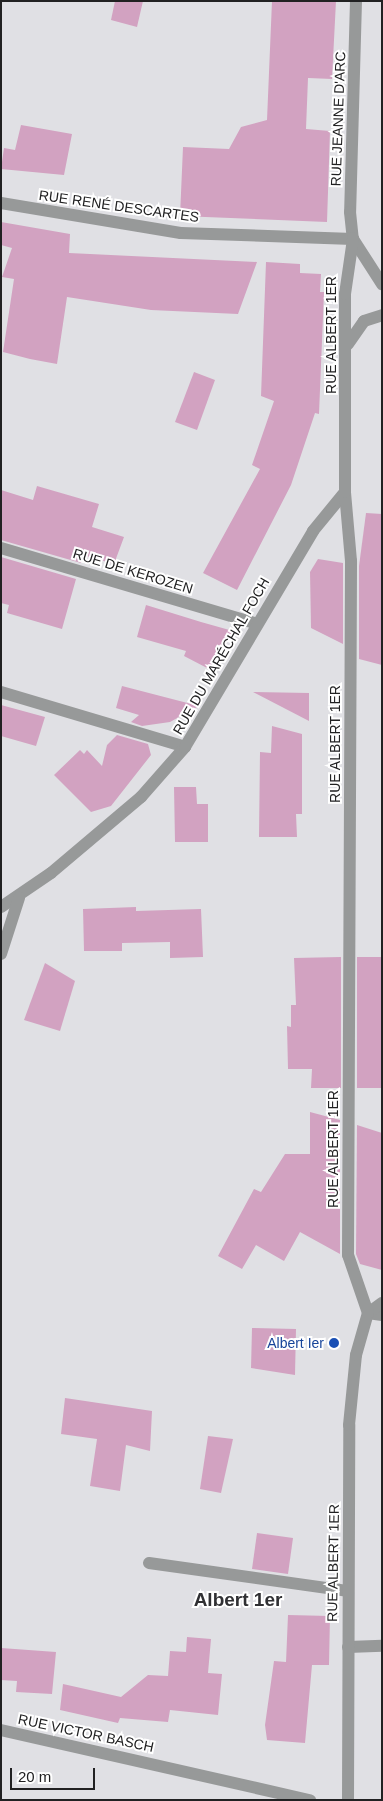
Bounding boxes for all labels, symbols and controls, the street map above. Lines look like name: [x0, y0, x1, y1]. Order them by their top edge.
street label: RUE JEANNE D'ARC: [327, 51, 349, 187]
street label: RUE RENÉ DESCARTES: [38, 186, 200, 226]
street label: RUE ALBERT 1ER: [323, 276, 339, 394]
street label: RUE DE KEROZEN: [71, 545, 195, 597]
street label: RUE DU MARÉCHAL FOCH: [169, 574, 273, 738]
street label: RUE ALBERT 1ER: [327, 685, 343, 803]
street label: RUE ALBERT 1ER: [325, 1090, 341, 1208]
place label: Albert Ier: [267, 1335, 324, 1351]
marker: Albert Ier: [328, 1337, 340, 1349]
street label: RUE ALBERT 1ER: [324, 1503, 342, 1623]
district label: Albert 1er: [194, 1589, 282, 1611]
street label: RUE VICTOR BASCH: [17, 1710, 155, 1756]
scale bar: [12, 1758, 98, 1790]
text: 20 m: [18, 1768, 51, 1785]

